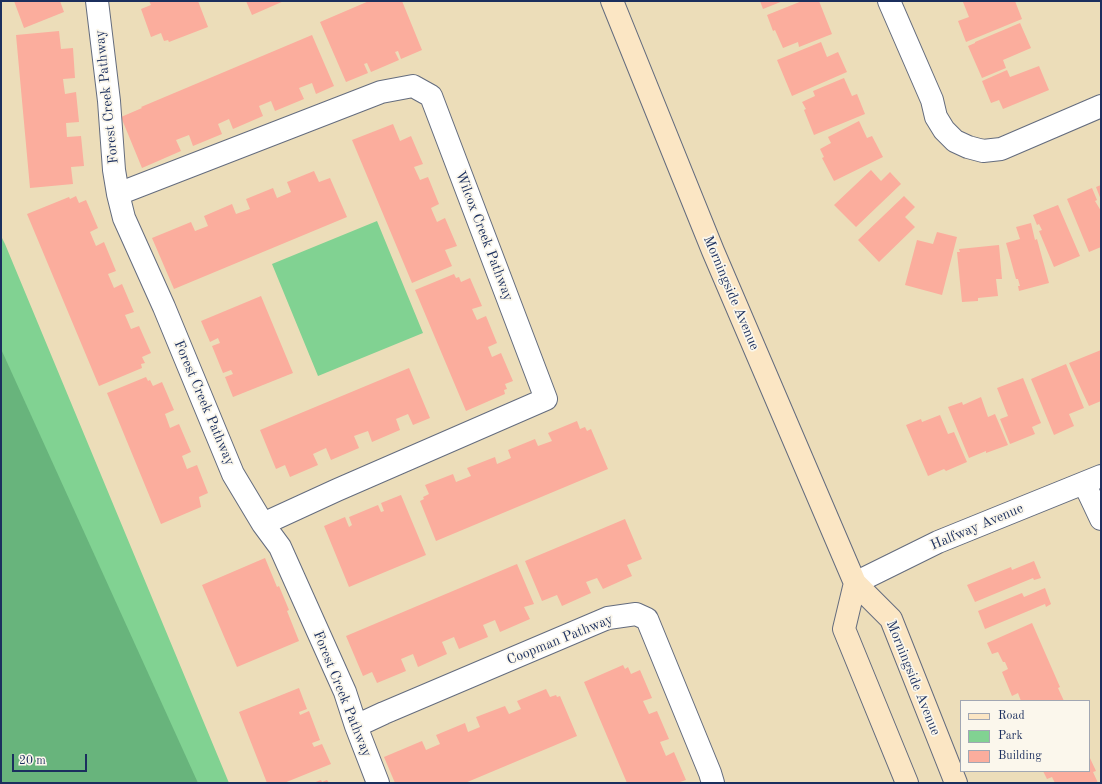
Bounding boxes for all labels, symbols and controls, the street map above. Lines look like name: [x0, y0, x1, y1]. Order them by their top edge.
street label: Forest Creek Pathway: [92, 29, 122, 165]
street label: Wilcox Creek Pathway: [451, 169, 517, 303]
street label: Morningside Avenue: [699, 233, 763, 353]
street label: Forest Creek Pathway: [170, 338, 238, 468]
street label: Halfway Avenue: [928, 500, 1026, 554]
street label: Coopman Pathway: [505, 611, 615, 669]
street label: Morningside Avenue: [882, 618, 944, 738]
street label: Forest Creek Pathway: [309, 628, 375, 760]
legend: [960, 700, 1090, 772]
text: Road: [998, 710, 1025, 722]
text: Park: [998, 730, 1023, 742]
scale bar: [14, 746, 89, 772]
text: Building: [998, 750, 1042, 762]
text: 20 m: [19, 755, 46, 767]

